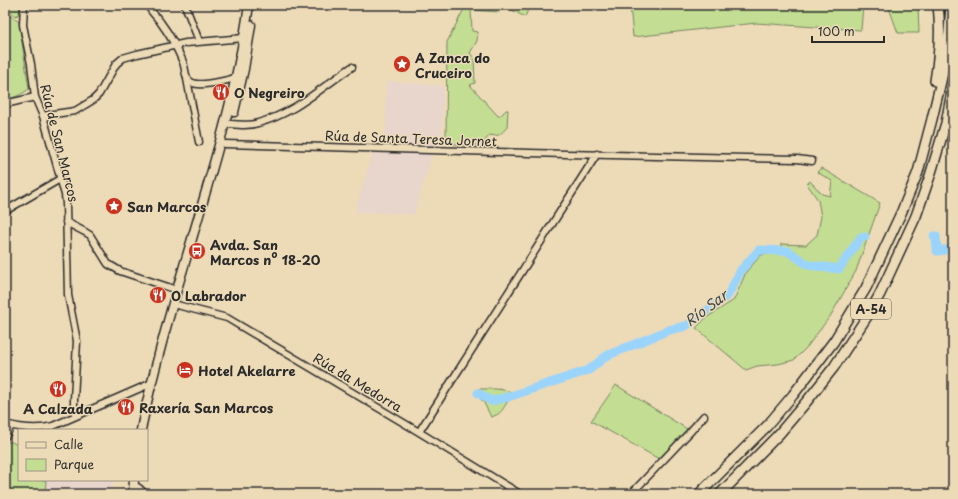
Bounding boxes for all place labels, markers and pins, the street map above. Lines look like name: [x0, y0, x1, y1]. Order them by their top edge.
place label: A Zanca do Cruceiro: [414, 48, 490, 82]
place icon: A Zanca do Cruceiro: [392, 54, 412, 74]
restaurant icon: O Negreiro: [211, 82, 231, 102]
place label: O Negreiro: [234, 83, 305, 102]
place icon: San Marcos: [104, 196, 124, 216]
place label: San Marcos: [127, 197, 206, 216]
place label: Avda. San Marcos nº 18-20: [210, 235, 321, 269]
bus stop icon: Avda. San Marcos nº 18-20: [187, 241, 207, 261]
restaurant icon: O Labrador: [148, 285, 168, 305]
place label: O Labrador: [171, 286, 247, 305]
hotel icon: Hotel Akelarre: [175, 360, 195, 380]
place label: Hotel Akelarre: [198, 361, 296, 380]
restaurant icon: A Calzada: [48, 379, 68, 399]
restaurant icon: Raxería San Marcos: [116, 397, 136, 417]
place label: Raxería San Marcos: [139, 398, 273, 417]
place label: A Calzada: [23, 399, 93, 418]

